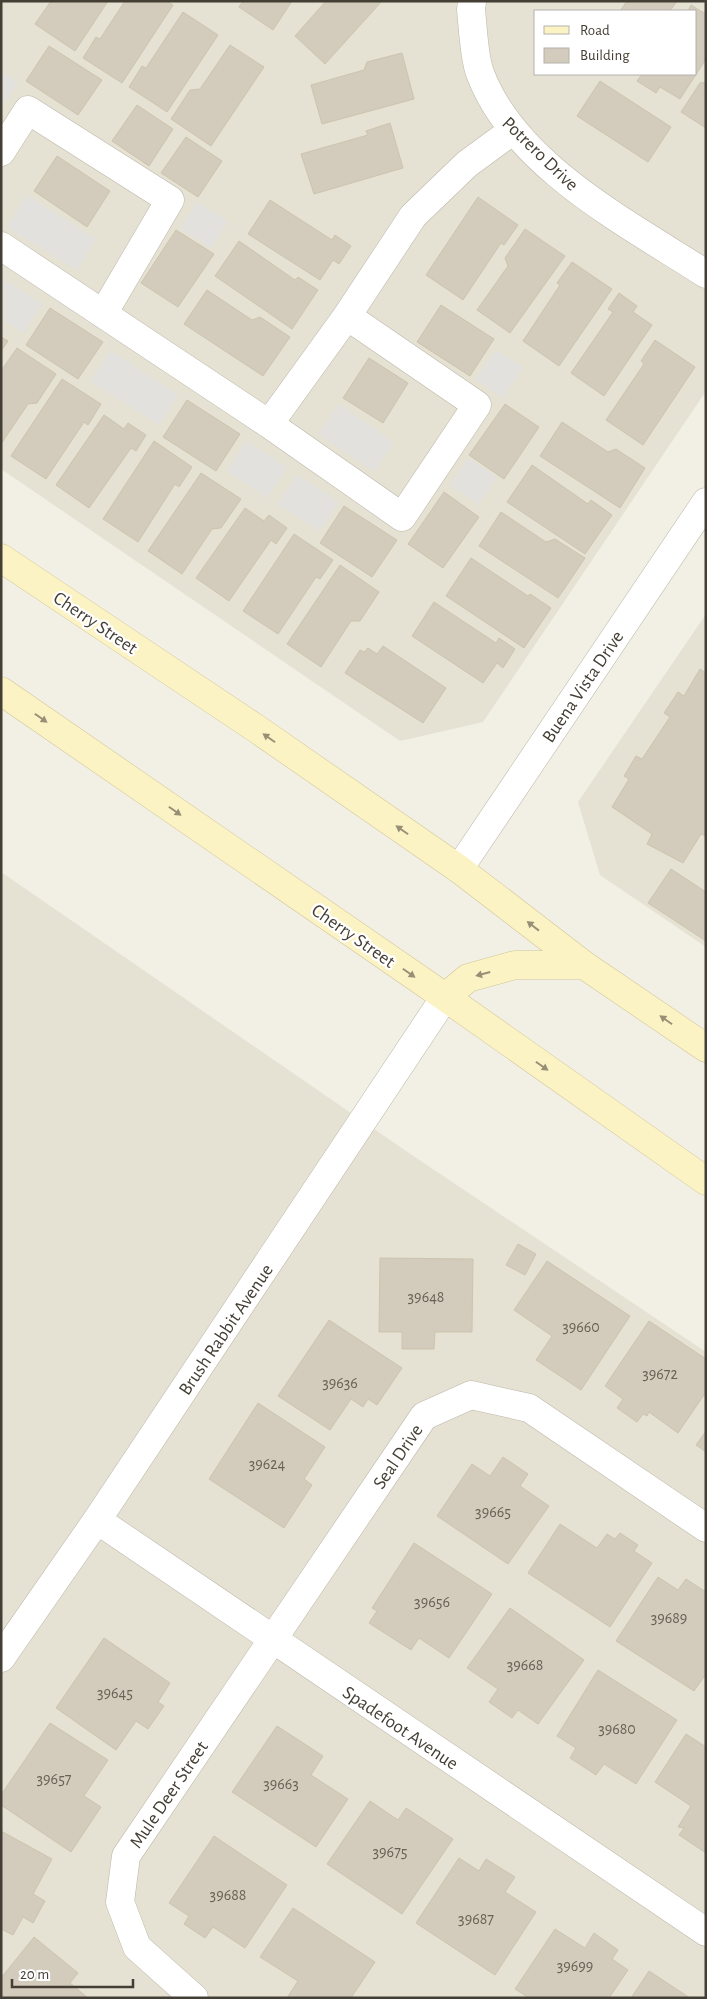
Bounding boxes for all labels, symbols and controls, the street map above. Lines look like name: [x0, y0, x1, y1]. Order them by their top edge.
legend: [534, 10, 697, 75]
text: Road: [580, 23, 610, 38]
text: Building: [580, 48, 630, 63]
street label: Potrero Drive: [498, 113, 582, 195]
street label: Cherry Street: [50, 588, 141, 658]
street label: Buena Vista Drive: [539, 628, 628, 746]
one-way arrow: [35, 713, 48, 723]
one-way arrow: [262, 733, 275, 742]
one-way arrow: [168, 806, 182, 816]
one-way arrow: [395, 825, 409, 835]
street label: Cherry Street: [308, 901, 398, 972]
one-way arrow: [527, 921, 540, 932]
one-way arrow: [403, 968, 416, 978]
one-way arrow: [476, 970, 491, 978]
one-way arrow: [659, 1015, 673, 1025]
one-way arrow: [536, 1061, 549, 1071]
street label: Brush Rabbit Avenue: [175, 1261, 277, 1399]
house number: 39648: [408, 1289, 444, 1305]
house number: 39660: [562, 1319, 600, 1335]
house number: 39672: [642, 1366, 678, 1382]
house number: 39636: [322, 1375, 358, 1391]
street label: Seal Drive: [370, 1421, 427, 1493]
house number: 39624: [249, 1456, 286, 1472]
house number: 39665: [475, 1504, 511, 1520]
house number: 39656: [414, 1594, 450, 1610]
house number: 39689: [651, 1610, 687, 1626]
house number: 39668: [507, 1657, 543, 1673]
street label: Spadefoot Avenue: [339, 1683, 461, 1774]
house number: 39645: [97, 1685, 133, 1701]
house number: 39680: [598, 1721, 636, 1737]
street label: Mule Deer Street: [127, 1738, 212, 1852]
house number: 39657: [37, 1771, 72, 1787]
house number: 39663: [263, 1776, 299, 1792]
house number: 39675: [373, 1844, 408, 1860]
house number: 39688: [210, 1887, 246, 1903]
house number: 39687: [458, 1911, 494, 1927]
scale bar: [12, 1956, 134, 1988]
house number: 39699: [557, 1958, 593, 1974]
text: 20 m: [20, 1967, 49, 1982]

